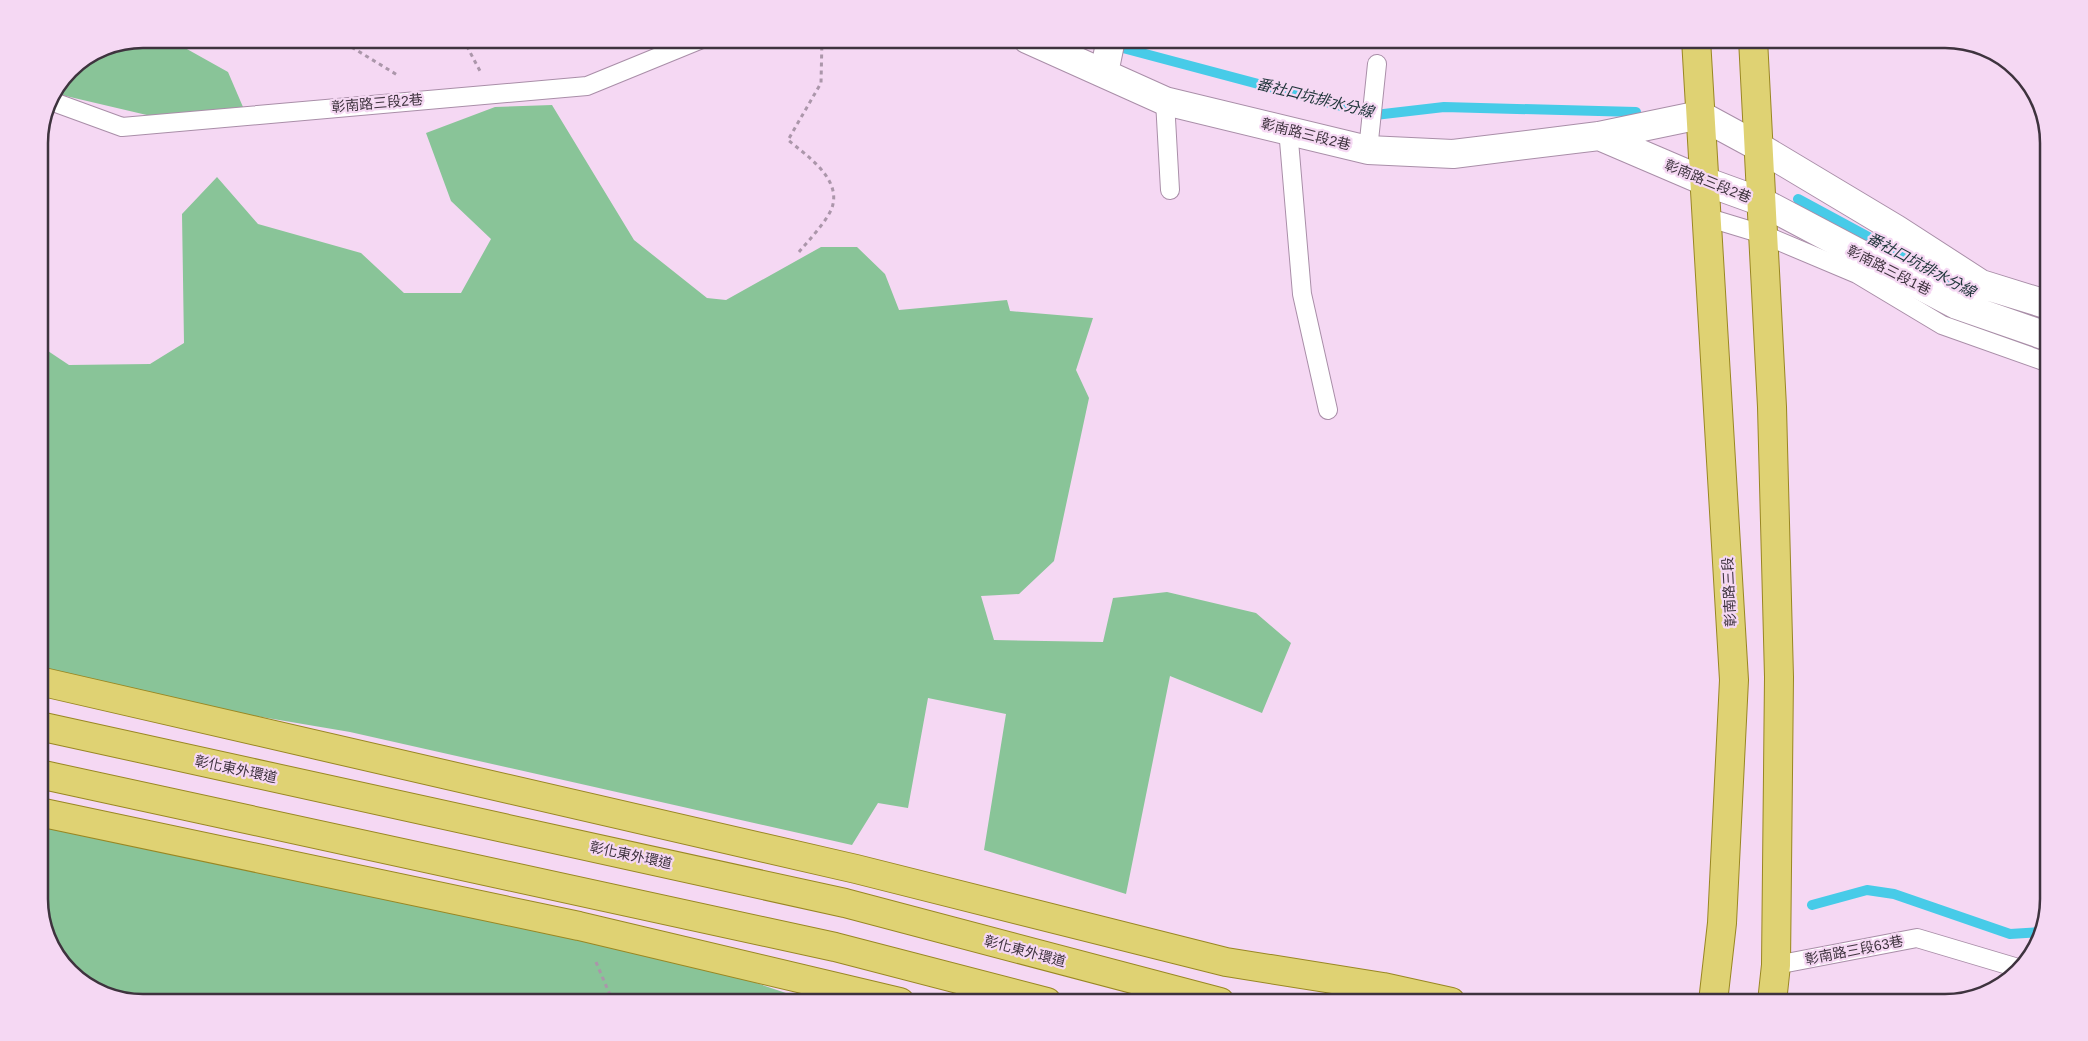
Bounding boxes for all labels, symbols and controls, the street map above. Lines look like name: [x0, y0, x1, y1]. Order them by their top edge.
water label: 番社口坑排水分線: [1255, 75, 1377, 121]
street label: 彰南路三段2巷: [331, 91, 423, 115]
street label: 彰南路三段2巷: [1260, 115, 1352, 153]
street label: 彰南路三段2巷: [1662, 156, 1754, 206]
water label: 番社口坑排水分線: [1864, 229, 1980, 301]
street label: 彰南路三段1巷: [1844, 242, 1934, 298]
street label: 彰南路三段: [1719, 557, 1739, 627]
street label: 彰化東外環道: [193, 752, 279, 786]
street label: 彰化東外環道: [588, 838, 674, 872]
street label: 彰化東外環道: [982, 932, 1068, 970]
street label: 彰南路三段63巷: [1804, 933, 1904, 967]

